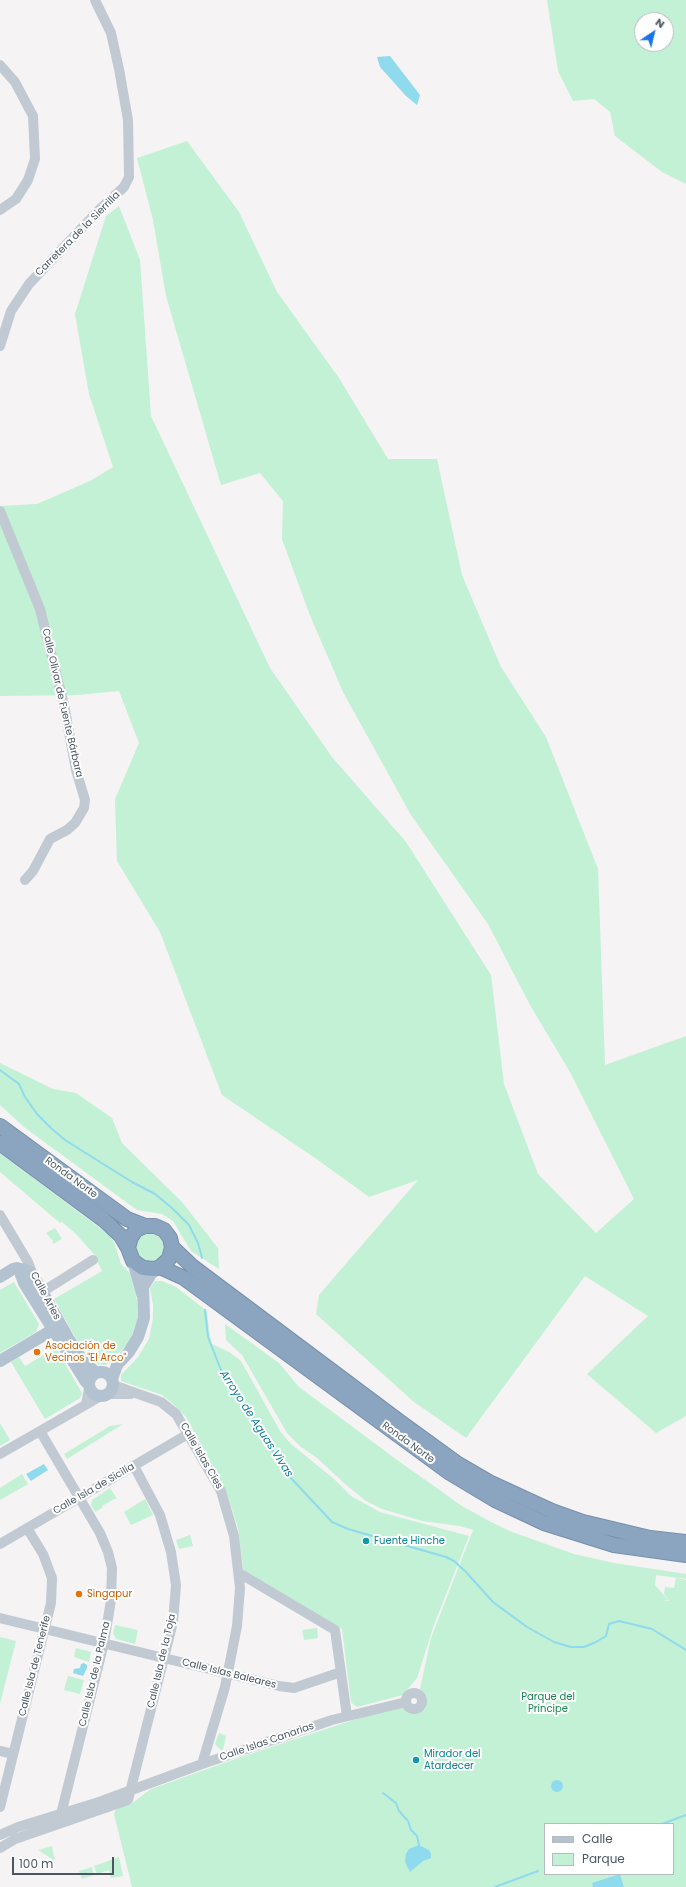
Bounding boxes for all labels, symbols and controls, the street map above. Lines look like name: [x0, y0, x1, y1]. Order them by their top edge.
north arrow: [634, 12, 674, 52]
text: N: [652, 14, 668, 32]
street label: Carretera de la Sierrilla: [33, 189, 123, 279]
street label: Calle Olivar de Fuente Bárbara: [39, 627, 85, 779]
street label: Ronda Norte: [42, 1155, 100, 1201]
street label: Calle Aries: [27, 1270, 63, 1322]
place label: Asociación de Vecinos "El Arco": [45, 1340, 126, 1364]
marker: Asociación de Vecinos "El Arco": [32, 1347, 42, 1357]
water label: Arroyo de Aguas Vivas: [217, 1368, 295, 1480]
street label: Ronda Norte: [379, 1420, 437, 1466]
street label: Calle Islas Cíes: [177, 1421, 225, 1491]
street label: Calle Isla de Sicilia: [51, 1461, 137, 1517]
place label: Fuente Hinche: [374, 1535, 445, 1547]
marker: Fuente Hinche: [361, 1536, 371, 1546]
place label: Singapur: [87, 1588, 132, 1600]
marker: Singapur: [74, 1589, 84, 1599]
street label: Calle Isla de la Toja: [145, 1613, 179, 1709]
street label: Calle Isla de Tenerife: [17, 1614, 53, 1718]
street label: Calle Isla de la Palma: [77, 1620, 113, 1728]
street label: Calle Islas Baleares: [181, 1657, 277, 1691]
park label: Parque del Príncipe: [521, 1691, 575, 1714]
street label: Calle Islas Canarias: [218, 1720, 316, 1764]
place label: Mirador del Atardecer: [424, 1748, 481, 1772]
marker: Mirador del Atardecer: [411, 1755, 421, 1765]
legend: [544, 1823, 674, 1875]
text: Calle: [582, 1830, 613, 1847]
scale bar: [14, 1849, 116, 1875]
text: Parque: [582, 1850, 625, 1867]
text: 100 m: [19, 1855, 53, 1872]

